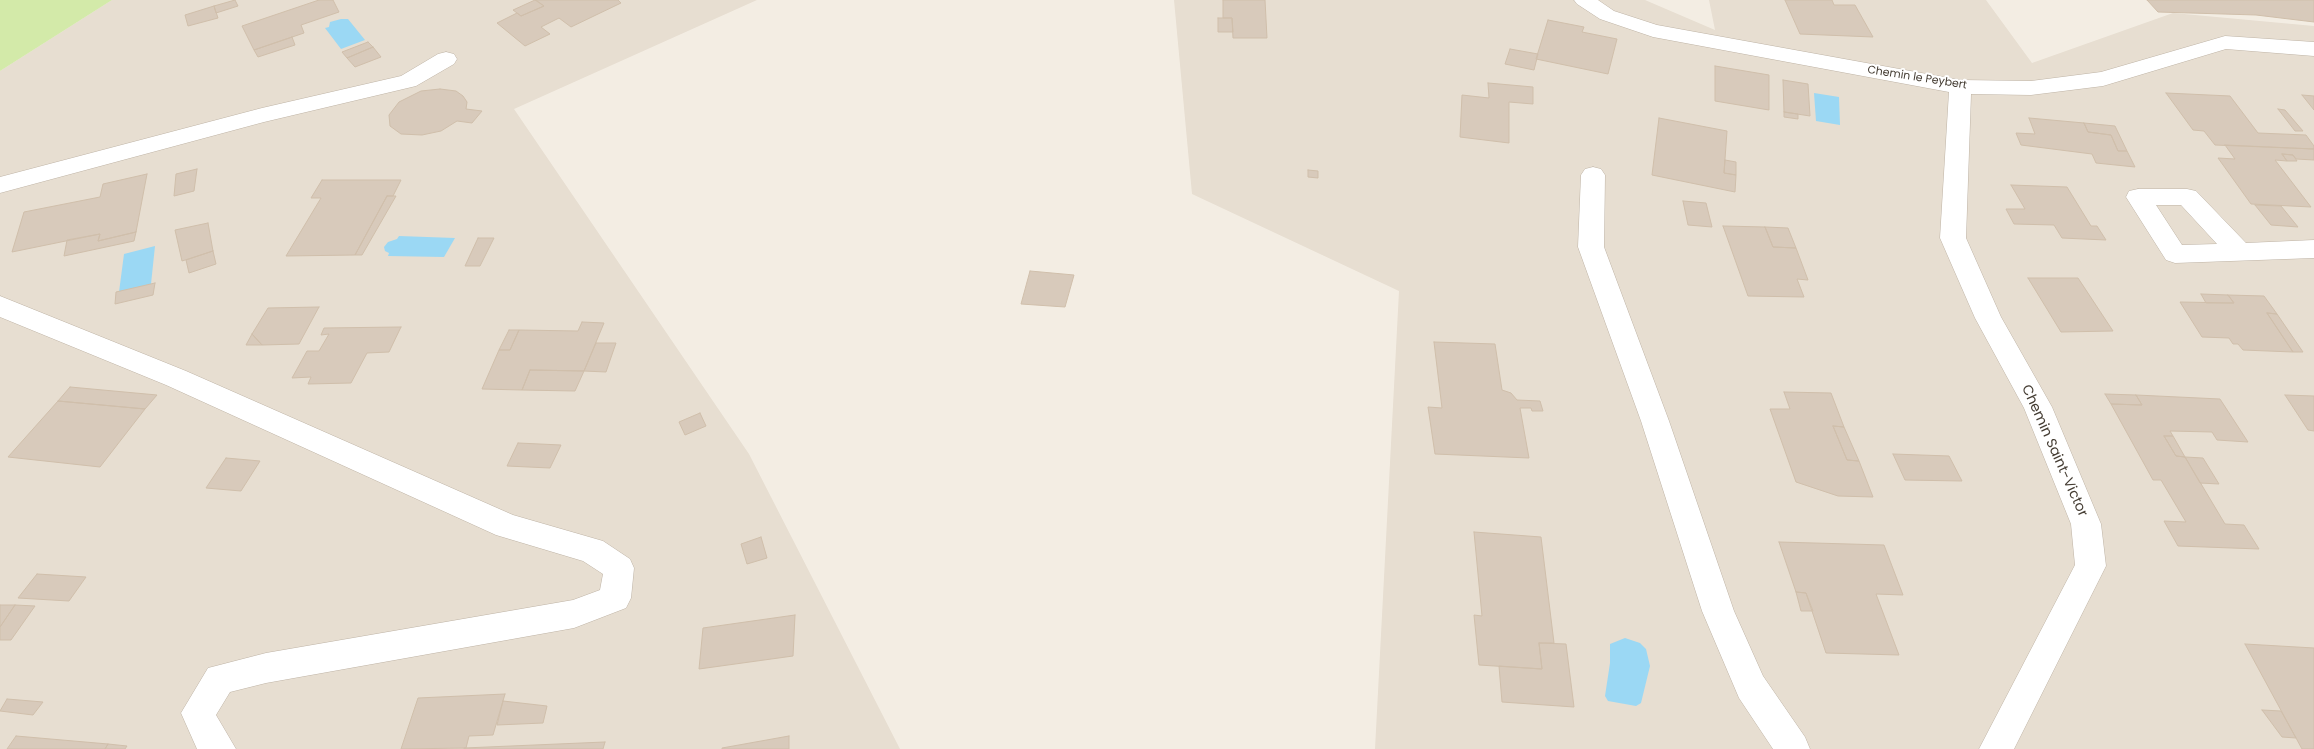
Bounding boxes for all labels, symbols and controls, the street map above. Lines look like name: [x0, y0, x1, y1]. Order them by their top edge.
street label: Chemin le Peybert: [1866, 64, 1968, 92]
street label: Chemin Saint-Victor: [2017, 382, 2091, 520]

